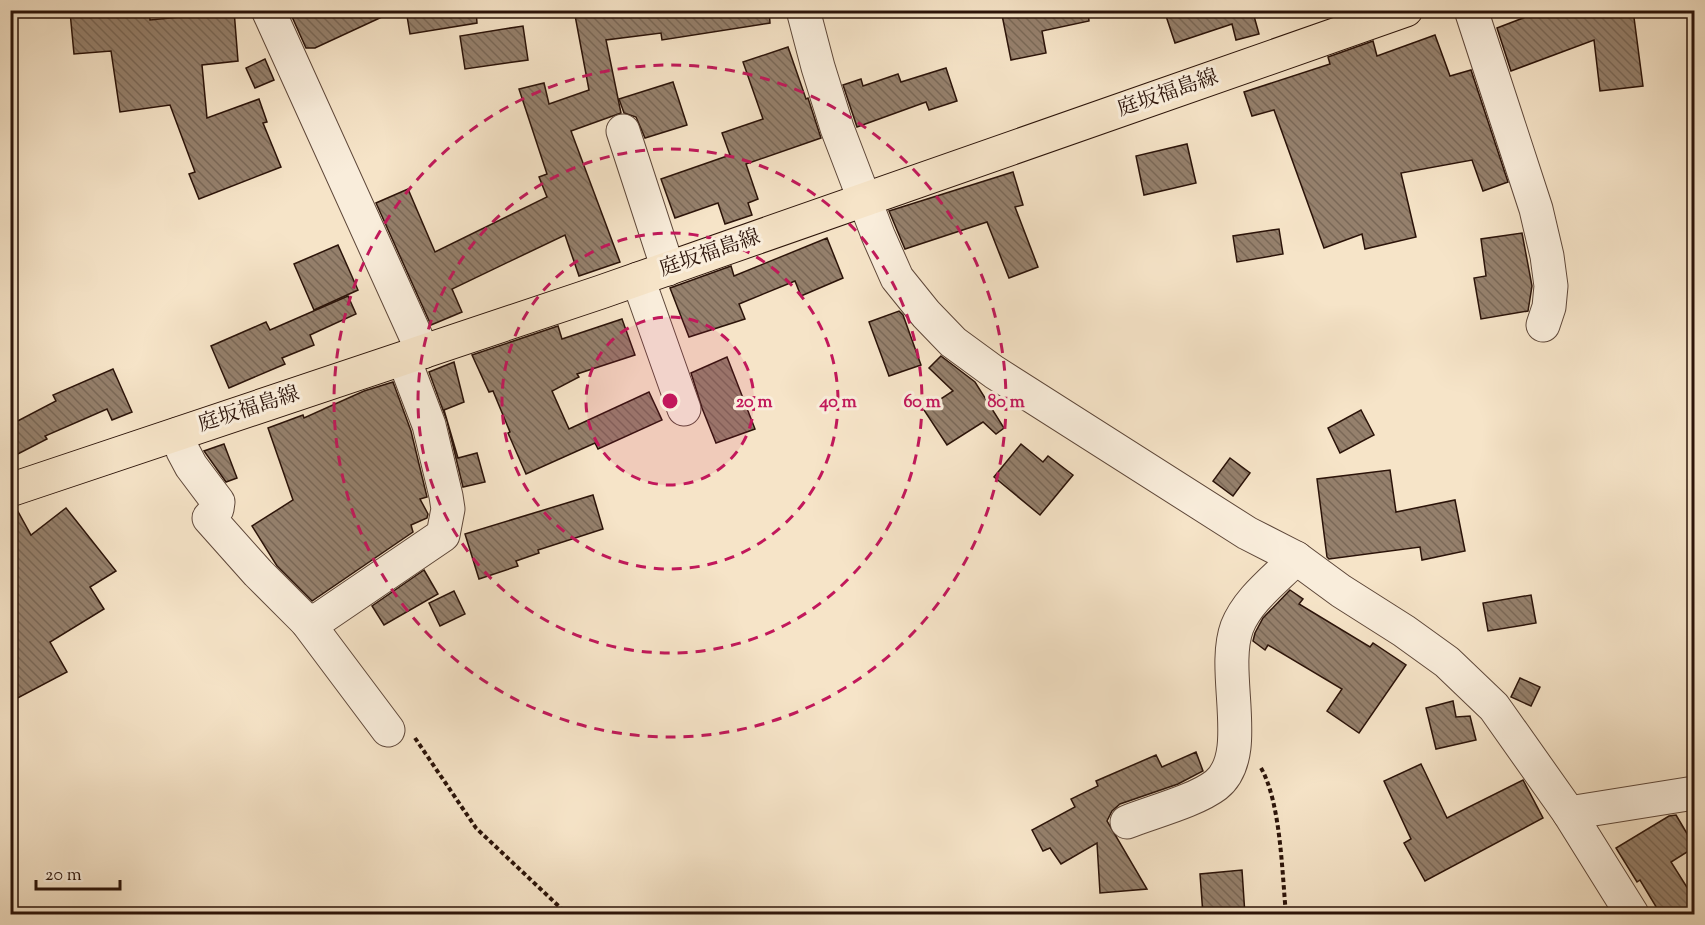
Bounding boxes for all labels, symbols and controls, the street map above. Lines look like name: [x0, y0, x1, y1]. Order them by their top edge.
street label: 庭坂福島線: [1113, 63, 1223, 125]
street label: 庭坂福島線: [655, 223, 765, 285]
street label: 庭坂福島線: [194, 380, 304, 440]
text: 20 m: [736, 390, 772, 416]
text: 40 m: [818, 390, 857, 416]
text: 60 m: [903, 390, 941, 416]
text: 80 m: [987, 390, 1025, 416]
centre of rings: [660, 391, 680, 411]
scale bar: [36, 853, 120, 891]
text: 20 m: [45, 863, 82, 889]

